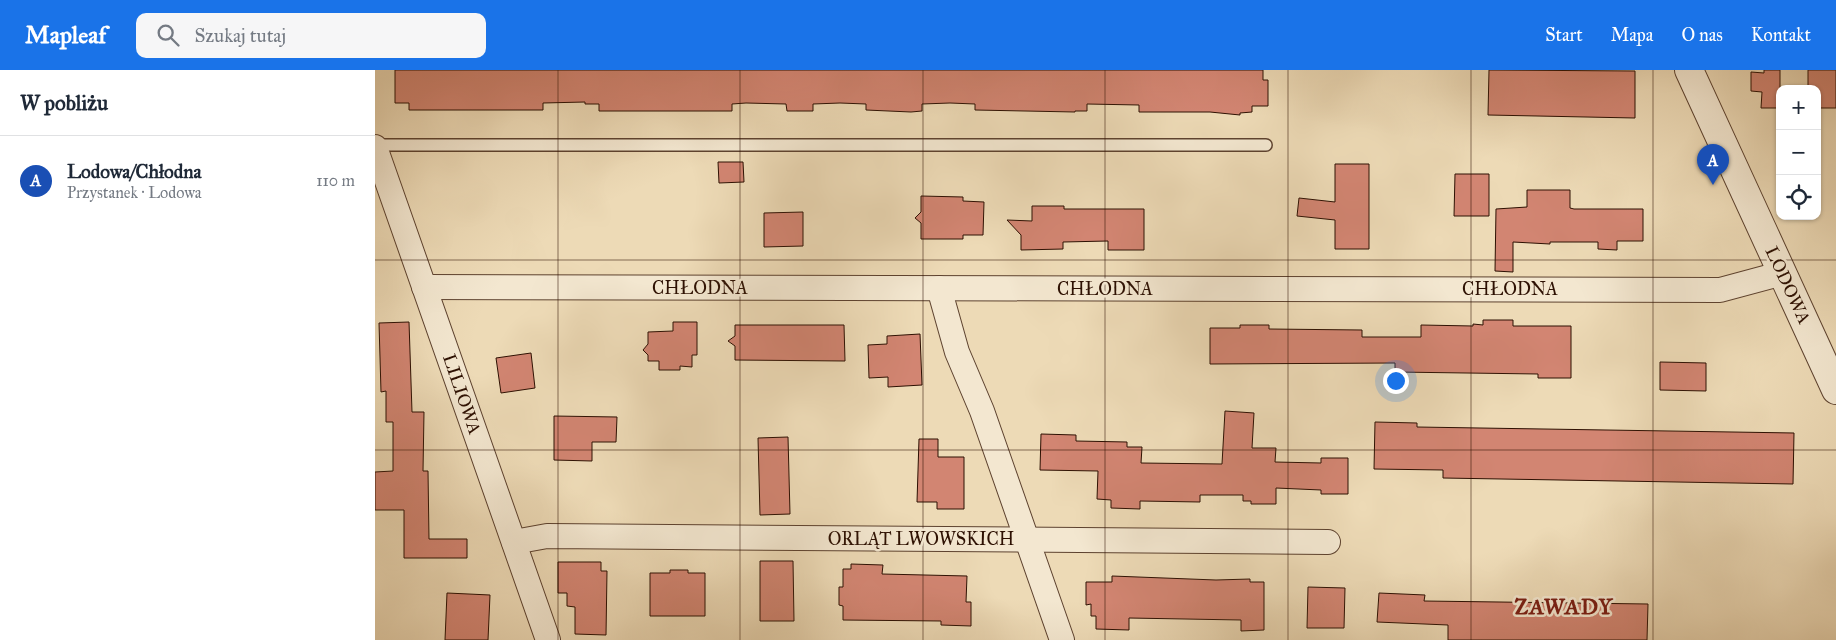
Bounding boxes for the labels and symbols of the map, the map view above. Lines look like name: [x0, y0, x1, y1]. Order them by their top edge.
pin: A: [1697, 144, 1729, 185]
street label: LODOWA: [1761, 243, 1815, 327]
street label: CHŁODNA: [652, 277, 748, 299]
street label: CHŁODNA: [1057, 278, 1153, 300]
street label: CHŁODNA: [1462, 278, 1558, 300]
street label: LILIOWA: [438, 351, 486, 437]
your location: [1383, 368, 1409, 394]
street label: ORLĄT LWOWSKICH: [828, 528, 1014, 550]
district label: ZAWADY: [1514, 593, 1614, 620]

